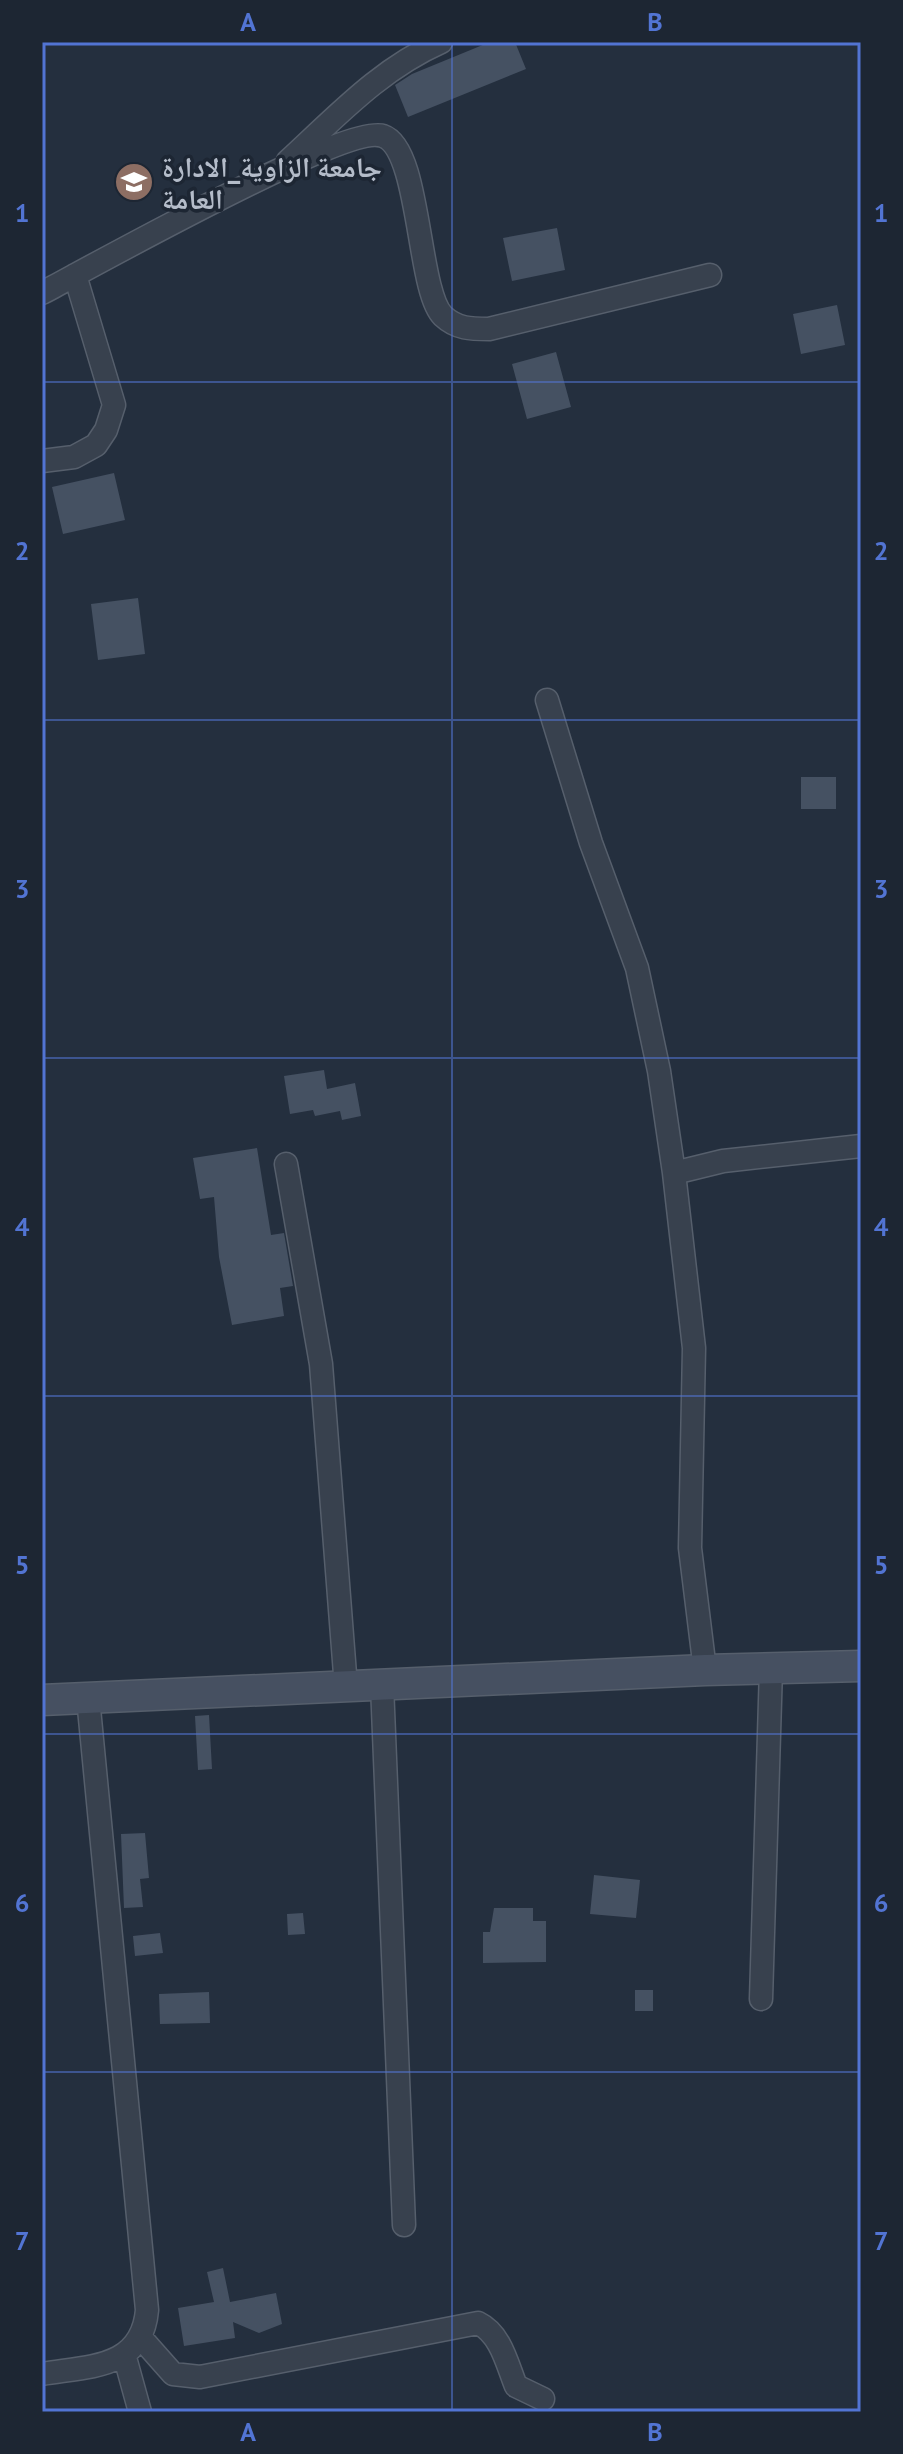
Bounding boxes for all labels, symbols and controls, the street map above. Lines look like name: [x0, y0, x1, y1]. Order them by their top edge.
text: A: [240, 5, 256, 38]
text: B: [647, 5, 663, 38]
place label: جامعة الزاوية_الادارة العامة: [162, 148, 382, 217]
school or university icon: جامعة الزاوية_الادارة العامة: [113, 161, 155, 203]
text: 1: [15, 196, 29, 229]
text: 1: [874, 196, 888, 229]
text: 2: [15, 534, 29, 567]
text: 2: [874, 534, 888, 567]
text: 3: [15, 872, 29, 905]
text: 3: [874, 872, 888, 905]
text: 4: [15, 1210, 30, 1243]
text: 4: [874, 1210, 889, 1243]
text: 5: [15, 1548, 29, 1581]
text: 5: [874, 1548, 888, 1581]
text: 6: [15, 1886, 29, 1919]
text: 6: [874, 1886, 888, 1919]
text: 7: [15, 2224, 29, 2257]
text: 7: [874, 2224, 888, 2257]
text: A: [240, 2415, 256, 2448]
text: B: [647, 2415, 663, 2448]

